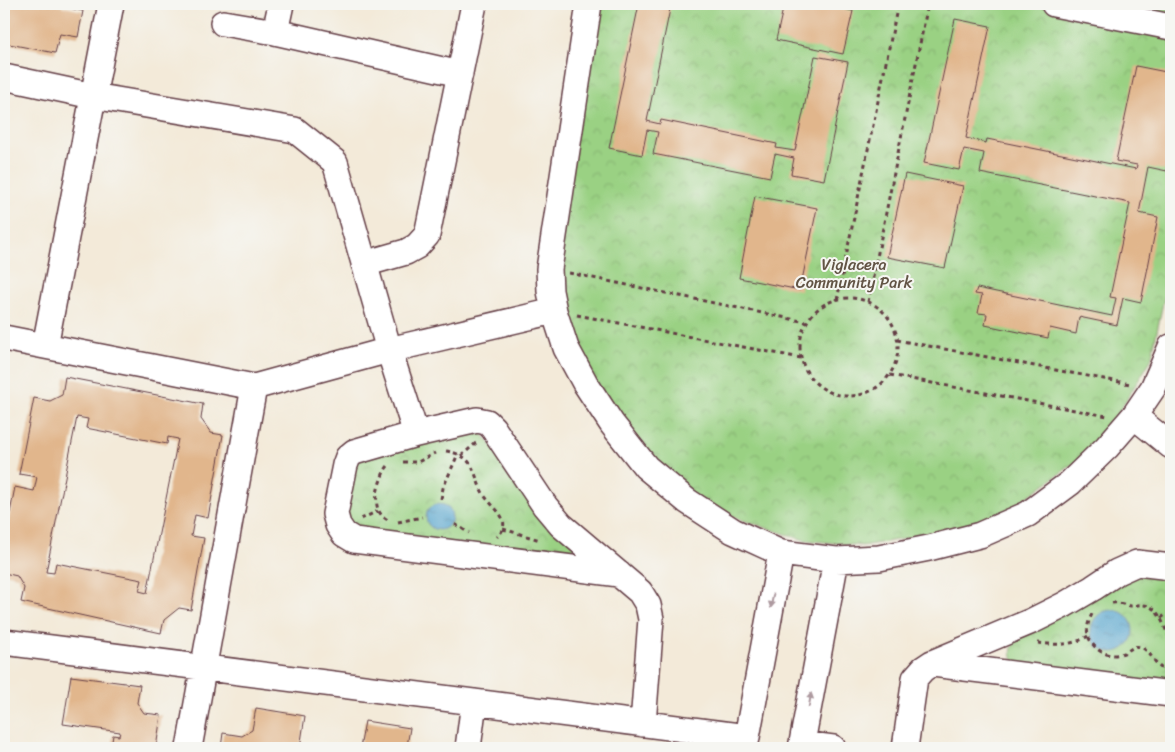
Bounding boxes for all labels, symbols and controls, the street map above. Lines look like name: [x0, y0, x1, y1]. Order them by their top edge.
park label: Viglacera Community Park: [796, 250, 913, 297]
one-way arrow: [768, 593, 776, 609]
one-way arrow: [806, 693, 814, 708]

